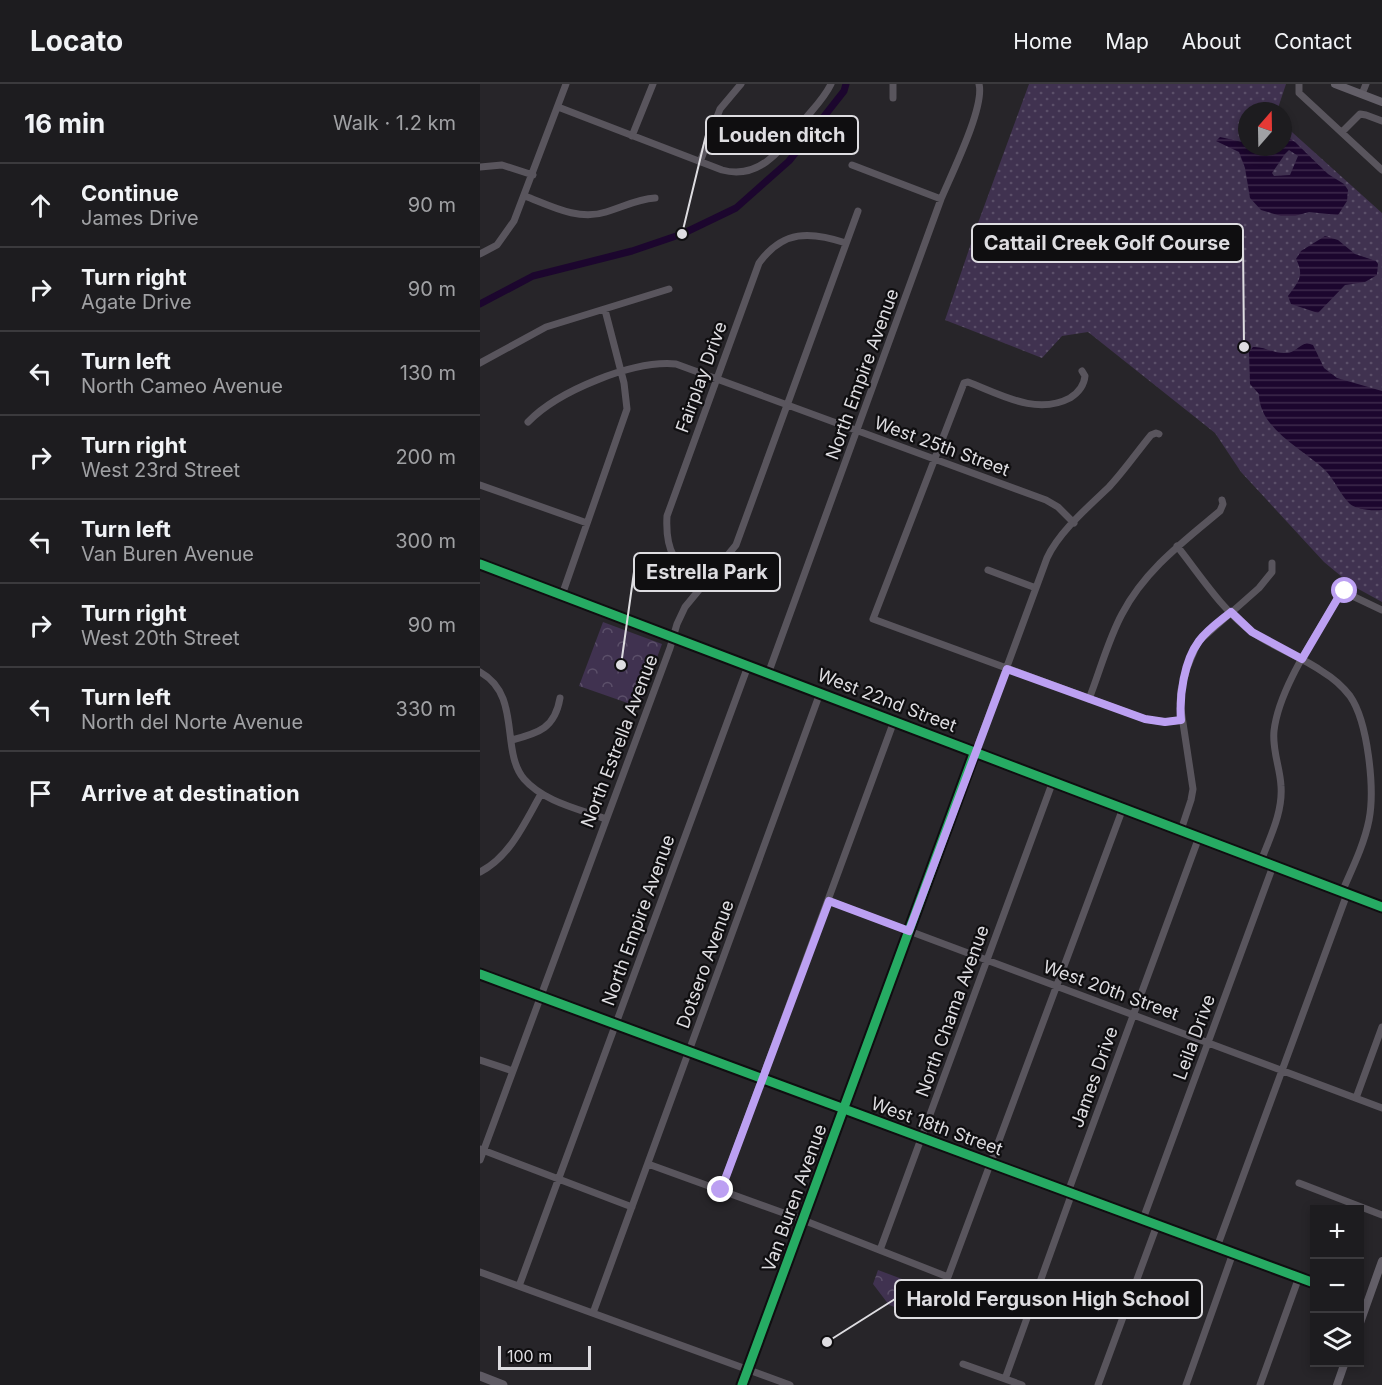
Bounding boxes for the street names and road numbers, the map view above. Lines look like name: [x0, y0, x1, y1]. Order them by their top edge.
street label: North Empire Avenue: [821, 286, 903, 462]
street label: Fairplay Drive: [671, 319, 731, 435]
street label: West 25th Street: [872, 412, 1012, 480]
street label: North Estrella Avenue: [576, 652, 662, 830]
street label: West 22nd Street: [815, 664, 960, 736]
street label: North Empire Avenue: [597, 832, 679, 1008]
street label: Dotsero Avenue: [672, 897, 738, 1031]
street label: North Chama Avenue: [911, 922, 993, 1100]
street label: West 20th Street: [1040, 956, 1182, 1024]
street label: Leila Drive: [1169, 991, 1219, 1083]
street label: James Drive: [1066, 1024, 1122, 1130]
street label: West 18th Street: [868, 1092, 1006, 1160]
street label: Van Buren Avenue: [758, 1121, 830, 1275]

